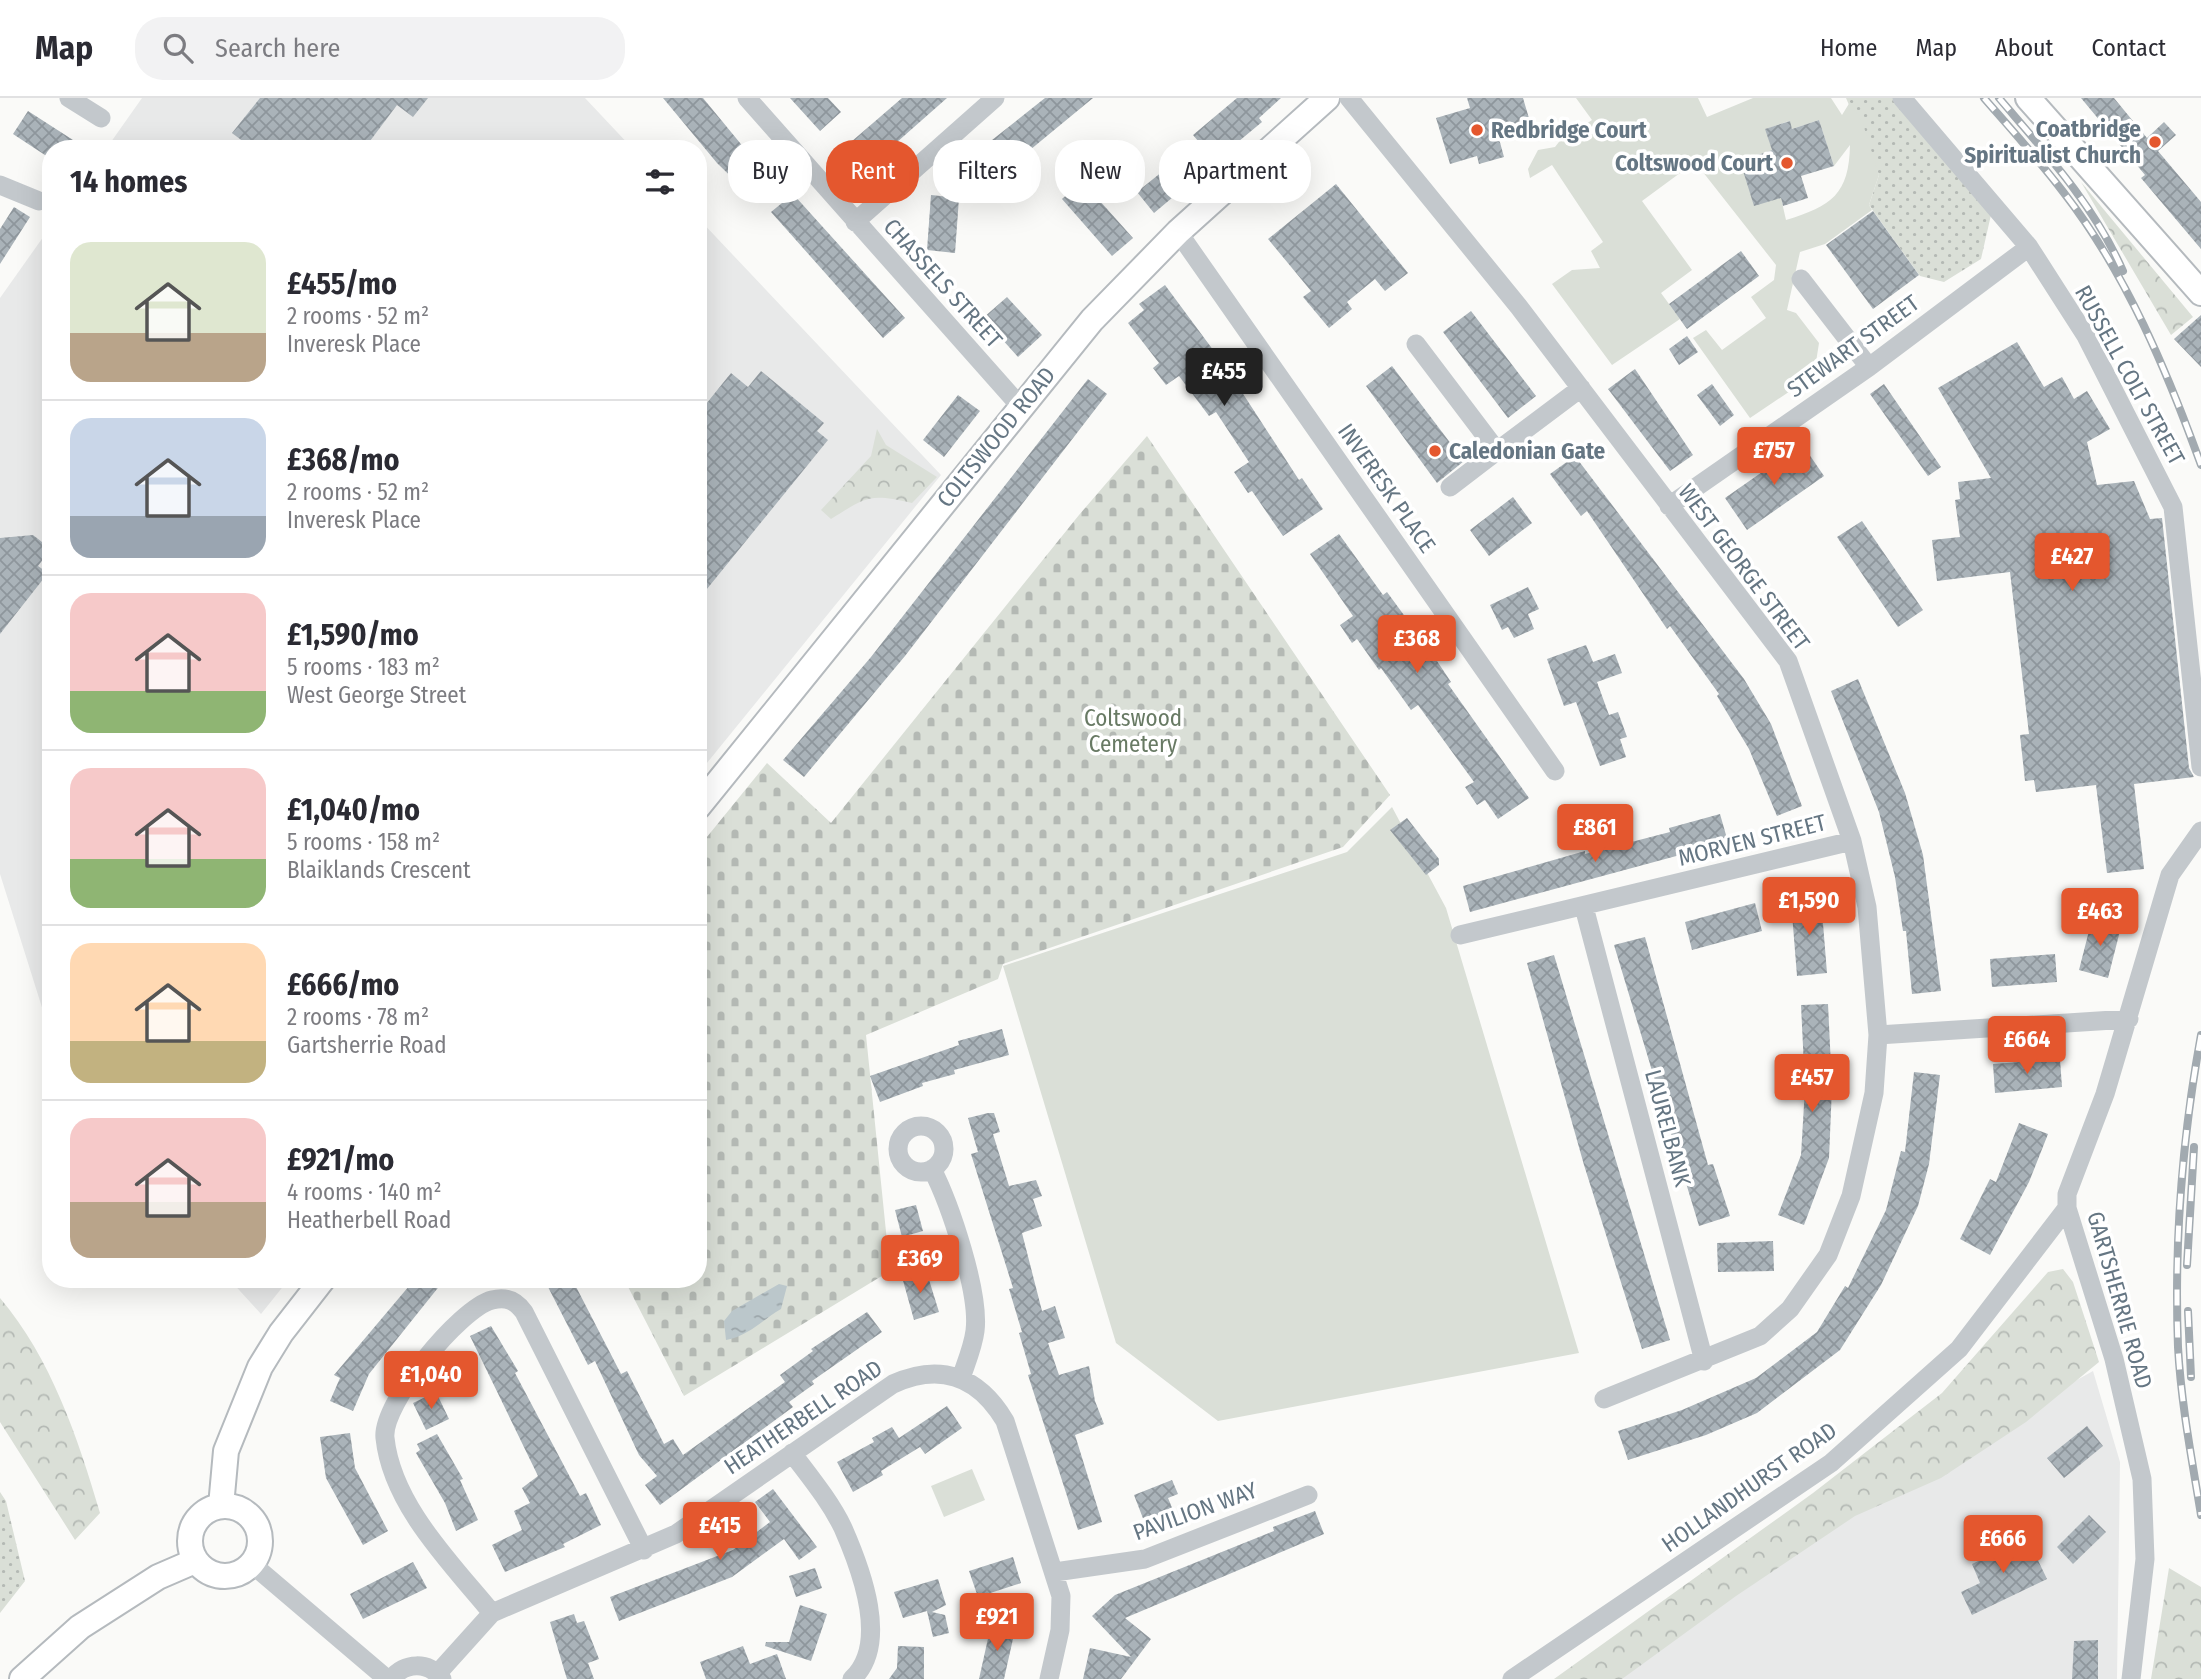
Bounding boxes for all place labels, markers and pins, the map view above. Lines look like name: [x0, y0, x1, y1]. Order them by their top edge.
place label: Coatbridge Spiritualist Church: [1964, 115, 2141, 169]
place label: Redbridge Court: [1491, 116, 1648, 144]
marker: Redbridge Court: [1469, 122, 1485, 138]
marker: Coatbridge Spiritualist Church: [2147, 134, 2163, 150]
place label: Coltswood Court: [1615, 149, 1774, 177]
marker: Coltswood Court: [1779, 155, 1795, 171]
pin: £455: [1183, 348, 1265, 408]
pin: £757: [1733, 428, 1815, 487]
place label: Caledonian Gate: [1449, 437, 1606, 465]
marker: Caledonian Gate: [1427, 443, 1443, 459]
pin: £427: [2031, 533, 2113, 593]
pin: £368: [1376, 616, 1458, 675]
pin: £861: [1554, 804, 1636, 864]
pin: £1,590: [1752, 878, 1866, 937]
pin: £463: [2059, 888, 2141, 948]
pin: £664: [1986, 1016, 2068, 1076]
pin: £457: [1771, 1054, 1853, 1114]
pin: £369: [879, 1236, 961, 1295]
pin: £1,040: [374, 1352, 488, 1411]
pin: £415: [679, 1502, 761, 1562]
pin: £666: [1962, 1516, 2044, 1575]
pin: £921: [956, 1594, 1038, 1653]

